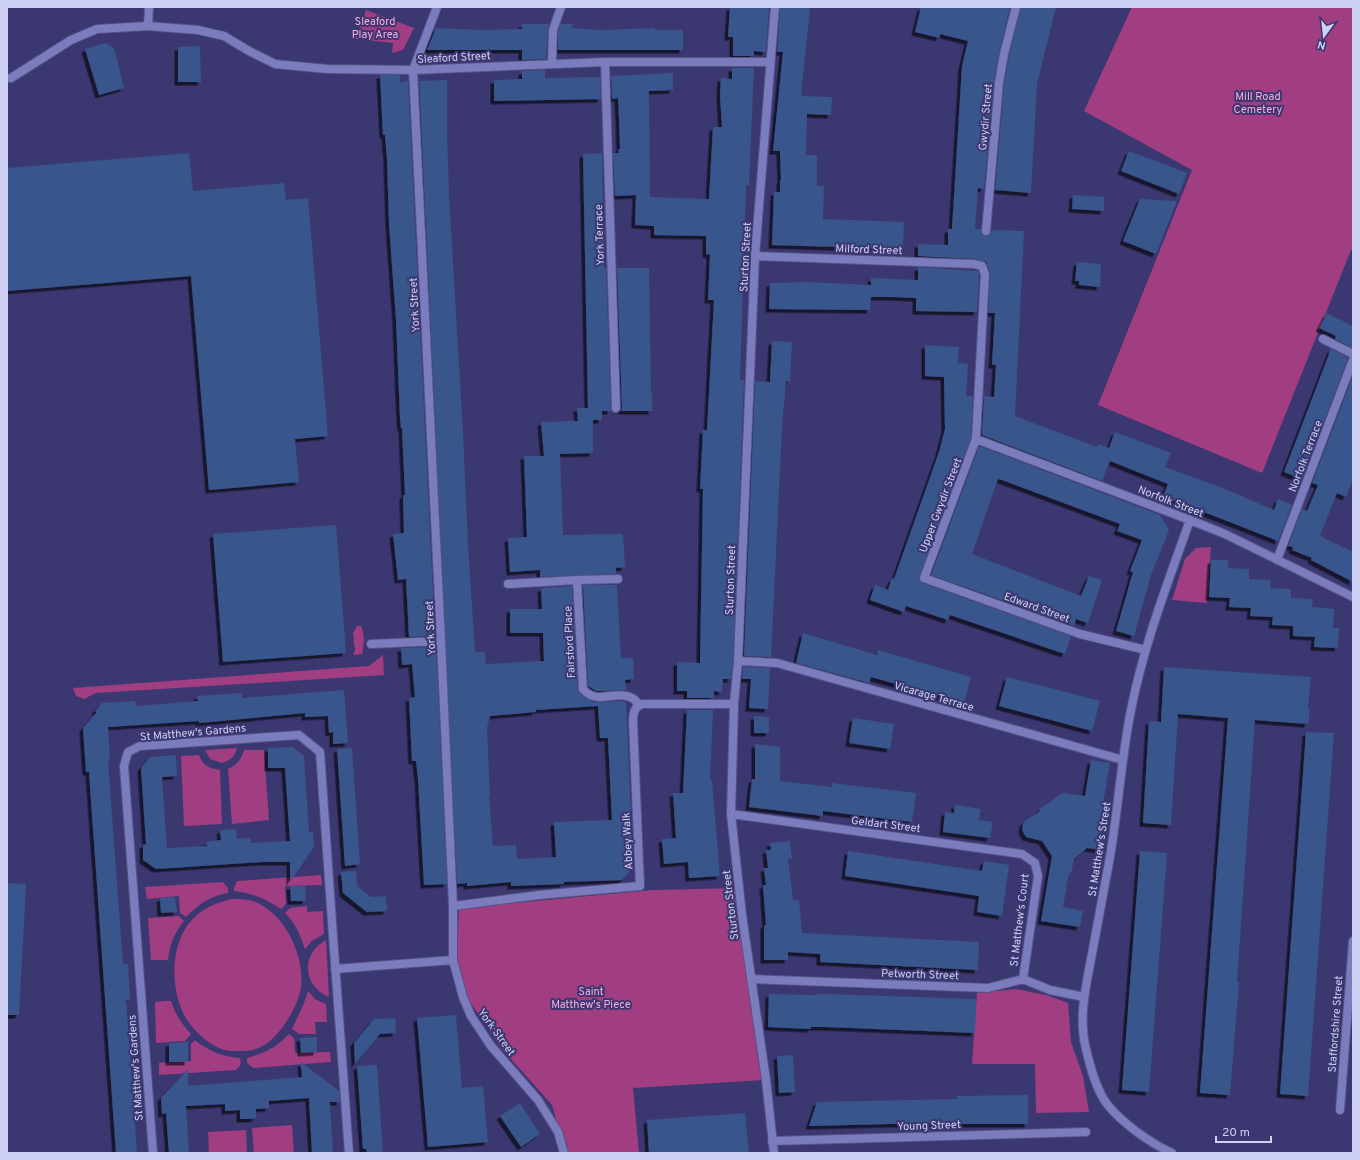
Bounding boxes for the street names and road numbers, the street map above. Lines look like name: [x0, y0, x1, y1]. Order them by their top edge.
street label: Sleaford Street: [417, 49, 491, 67]
street label: Gwydir Street: [976, 83, 996, 151]
street label: York Terrace: [592, 204, 608, 266]
street label: Sturton Street: [737, 222, 755, 293]
street label: Milford Street: [835, 242, 903, 258]
street label: York Street: [407, 277, 423, 333]
street label: Norfolk Terrace: [1286, 418, 1326, 494]
street label: Upper Gwydir Street: [916, 456, 965, 555]
street label: Norfolk Street: [1136, 483, 1206, 521]
street label: Sturton Street: [723, 545, 739, 615]
street label: Edward Street: [1002, 590, 1072, 626]
street label: York Street: [423, 600, 439, 656]
street label: Fairsford Place: [561, 605, 579, 679]
street label: Vicarage Terrace: [892, 679, 975, 715]
street label: St Matthew's Gardens: [139, 721, 247, 745]
street label: St Matthew's Street: [1086, 801, 1114, 898]
street label: Abbey Walk: [619, 812, 636, 870]
street label: Geldart Street: [850, 814, 921, 836]
street label: Sturton Street: [720, 869, 742, 941]
street label: St Matthew's Court: [1007, 873, 1033, 967]
street label: Petworth Street: [881, 967, 959, 983]
street label: Staffordshire Street: [1326, 975, 1346, 1073]
street label: York Street: [474, 1006, 518, 1059]
street label: St Matthew's Gardens: [125, 1014, 147, 1122]
street label: Young Street: [897, 1118, 961, 1134]

